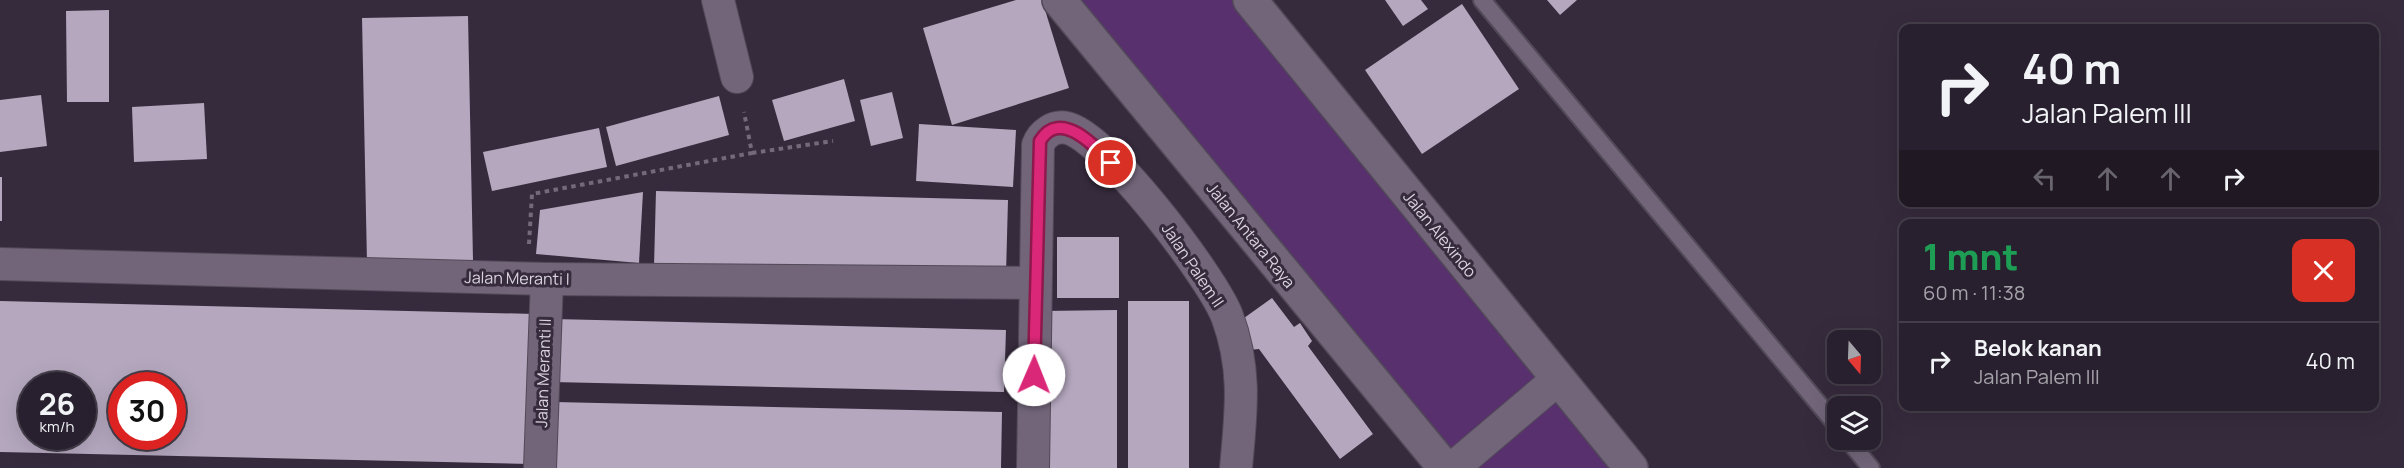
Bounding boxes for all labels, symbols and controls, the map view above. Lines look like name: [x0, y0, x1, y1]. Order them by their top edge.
text: 40 m: [2022, 39, 2121, 97]
icon: right: [1923, 48, 2001, 126]
text: Jalan Palem III: [2022, 94, 2192, 131]
pin: [1085, 137, 1136, 188]
icon: arrive: [1094, 146, 1127, 179]
icon: left: [2028, 162, 2061, 195]
icon: ahead: [2091, 162, 2124, 195]
icon: ahead: [2154, 162, 2187, 195]
icon: right: [2217, 162, 2250, 195]
street label: Jalan Antara Raya: [1202, 178, 1300, 292]
street label: Jalan Alexindo: [1398, 186, 1482, 282]
street label: Jalan Palem II: [1157, 219, 1229, 311]
text: 1 mnt: [1923, 232, 2018, 281]
button: close: [2292, 239, 2355, 302]
street label: Jalan Meranti I: [464, 266, 570, 290]
text: 60 m · 11:38: [1923, 279, 2025, 306]
street label: Jalan Meranti II: [530, 318, 556, 428]
north arrow: [1827, 330, 1881, 384]
map controls: [1827, 330, 1881, 450]
text: Belok kanan: [1974, 333, 2102, 363]
position arrow: [1002, 343, 1066, 407]
icon: right: [1923, 345, 1956, 378]
text: 40 m: [2306, 346, 2355, 376]
text: Jalan Palem III: [1974, 363, 2100, 390]
speed limit sign: 30: [108, 372, 186, 450]
text: 26: [39, 383, 75, 424]
button: layers: [1827, 396, 1881, 450]
text: km/h: [40, 416, 74, 437]

